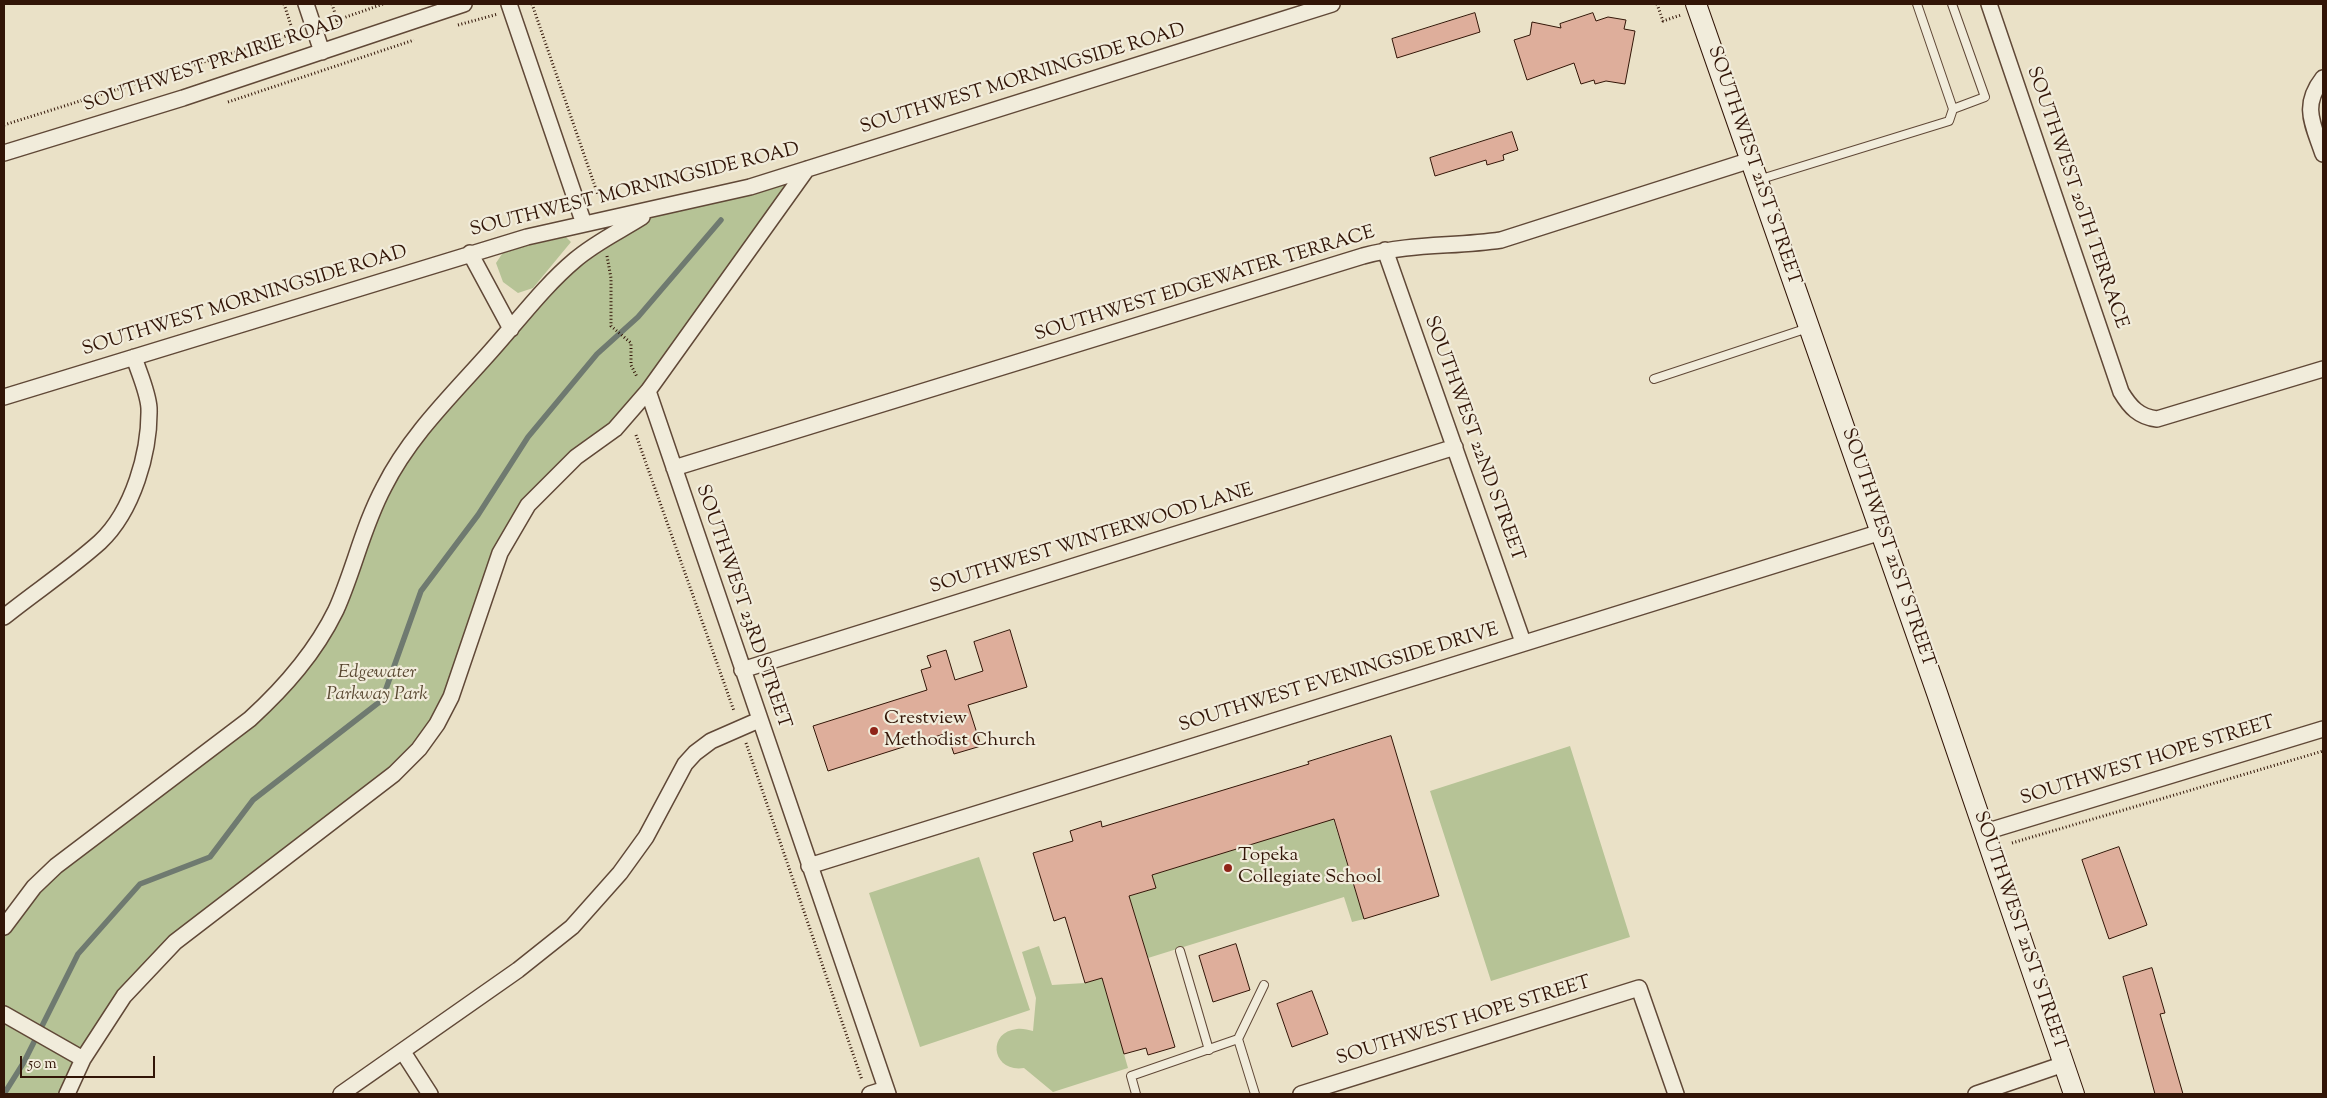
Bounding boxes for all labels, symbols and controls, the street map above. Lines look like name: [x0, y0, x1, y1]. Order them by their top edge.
street label: SOUTHWEST PRAIRIE ROAD: [81, 12, 347, 118]
street label: SOUTHWEST MORNINGSIDE ROAD: [858, 20, 1188, 140]
street label: SOUTHWEST 21ST STREET: [1701, 43, 1805, 289]
street label: SOUTHWEST 20TH TERRACE: [2020, 64, 2132, 332]
street label: SOUTHWEST MORNINGSIDE ROAD: [468, 139, 802, 243]
street label: SOUTHWEST EDGEWATER TERRACE: [1032, 222, 1378, 348]
street label: SOUTHWEST MORNINGSIDE ROAD: [80, 242, 410, 362]
street label: SOUTHWEST 22ND STREET: [1418, 313, 1528, 565]
street label: SOUTHWEST 21ST STREET: [1835, 425, 1939, 671]
street label: SOUTHWEST WINTERWOOD LANE: [928, 480, 1256, 600]
street label: SOUTHWEST 23RD STREET: [689, 482, 795, 732]
street label: SOUTHWEST EVENINGSIDE DRIVE: [1176, 619, 1502, 739]
park label: Edgewater Parkway Park: [326, 663, 428, 707]
place label: Crestview Methodist Church: [884, 709, 1036, 753]
street label: SOUTHWEST HOPE STREET: [2018, 712, 2278, 812]
marker: Crestview Methodist Church: [868, 725, 880, 737]
street label: SOUTHWEST 21ST STREET: [1967, 808, 2071, 1054]
place label: Topeka Collegiate School: [1238, 846, 1382, 890]
marker: Topeka Collegiate School: [1222, 862, 1234, 874]
street label: SOUTHWEST HOPE STREET: [1334, 972, 1594, 1072]
scale bar: [22, 1046, 158, 1078]
text: 50 m: [28, 1054, 57, 1075]

